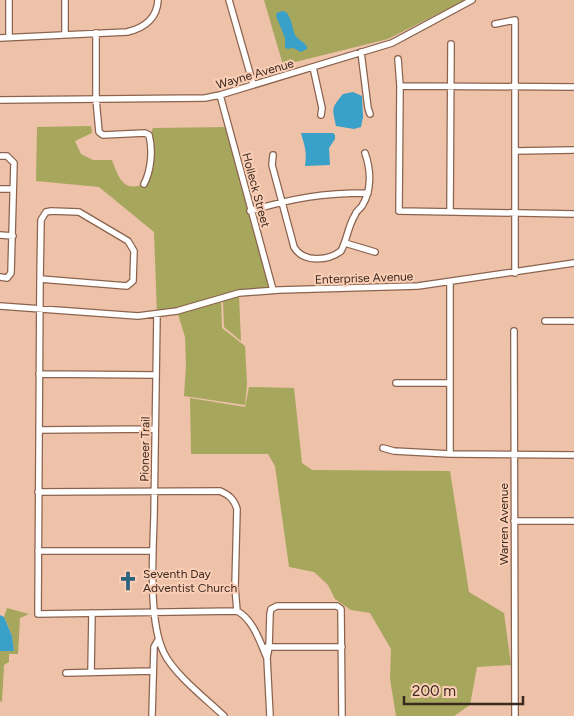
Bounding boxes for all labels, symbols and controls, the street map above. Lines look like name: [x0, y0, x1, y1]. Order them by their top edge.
street label: Wayne Avenue: [215, 56, 296, 92]
street label: Holleck Street: [239, 151, 273, 229]
street label: Enterprise Avenue: [315, 269, 414, 287]
street label: Pioneer Trail: [137, 416, 153, 482]
street label: Warren Avenue: [497, 483, 511, 565]
place label: Seventh Day Adventist Church: [143, 567, 237, 595]
church icon: Seventh Day Adventist Church: [117, 570, 139, 592]
scale bar: [404, 674, 523, 706]
text: 200 m: [412, 682, 456, 700]

